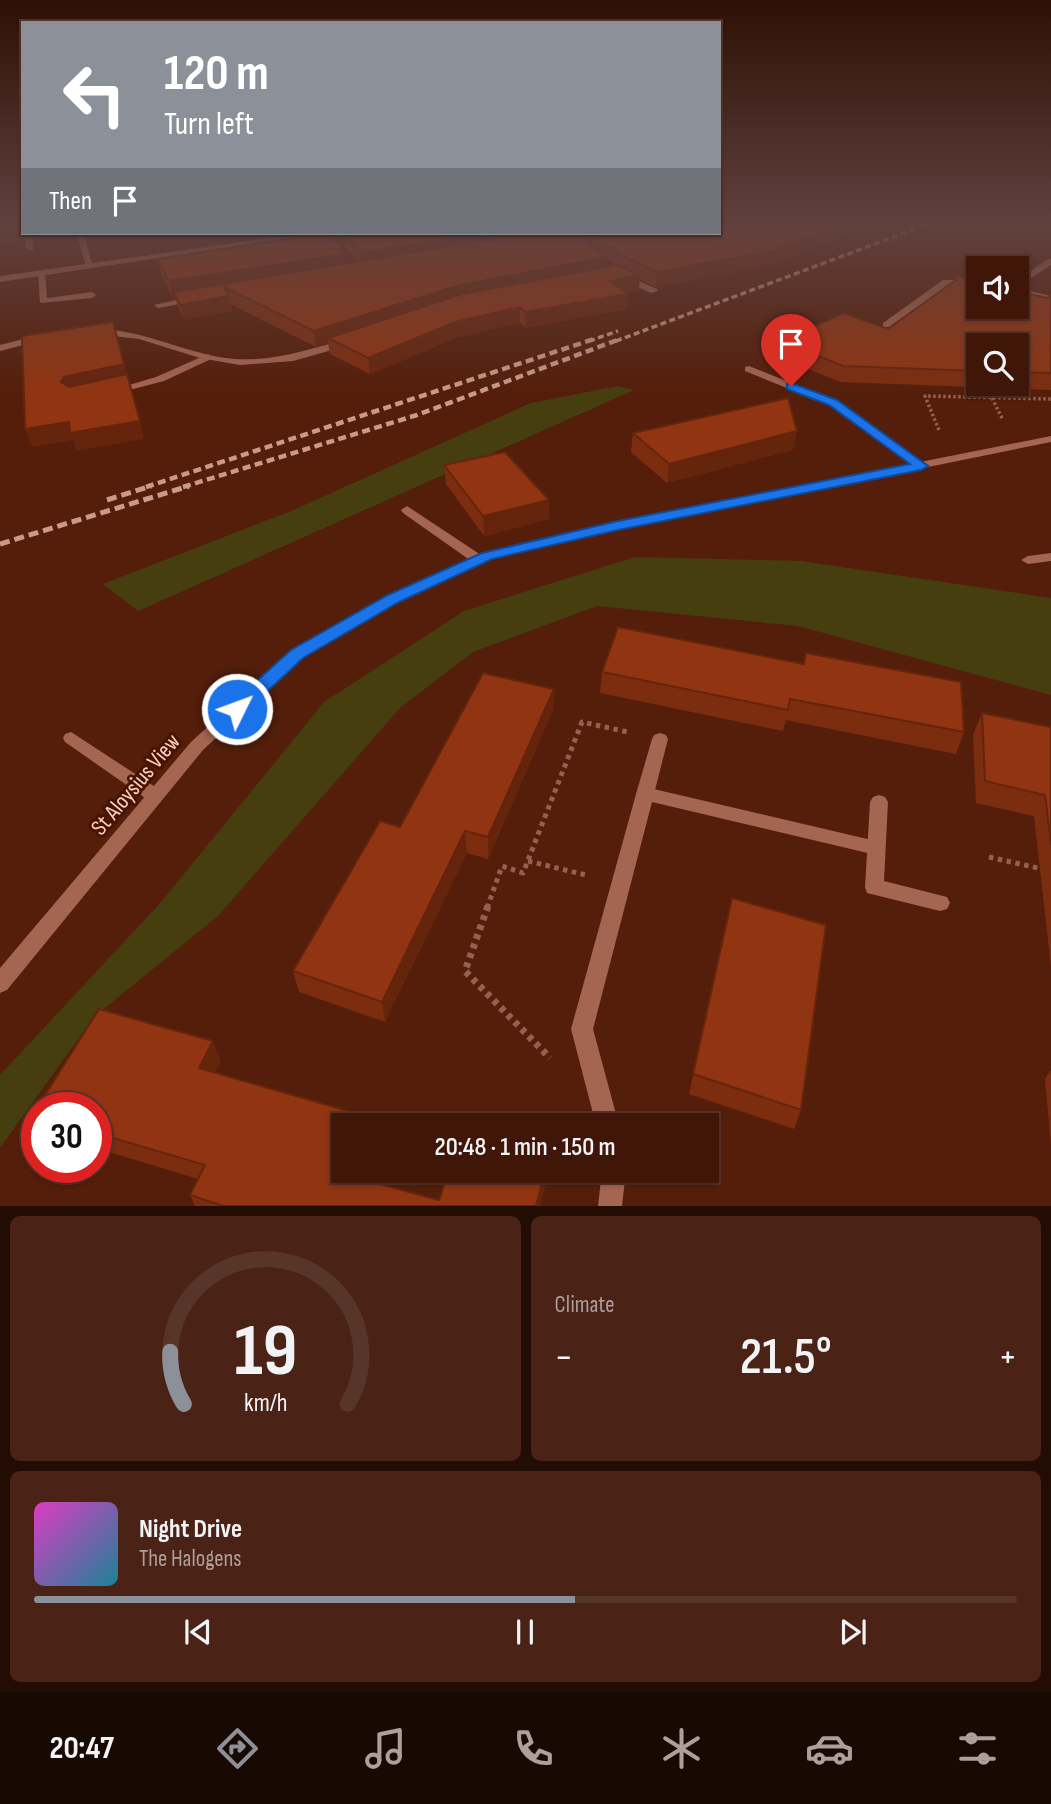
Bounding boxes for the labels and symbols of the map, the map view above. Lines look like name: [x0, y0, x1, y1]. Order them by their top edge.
pin: [761, 314, 821, 386]
position arrow: [200, 672, 274, 746]
street label: St Aloysius View: [85, 728, 186, 841]
speed limit sign: 30: [21, 1092, 112, 1183]

